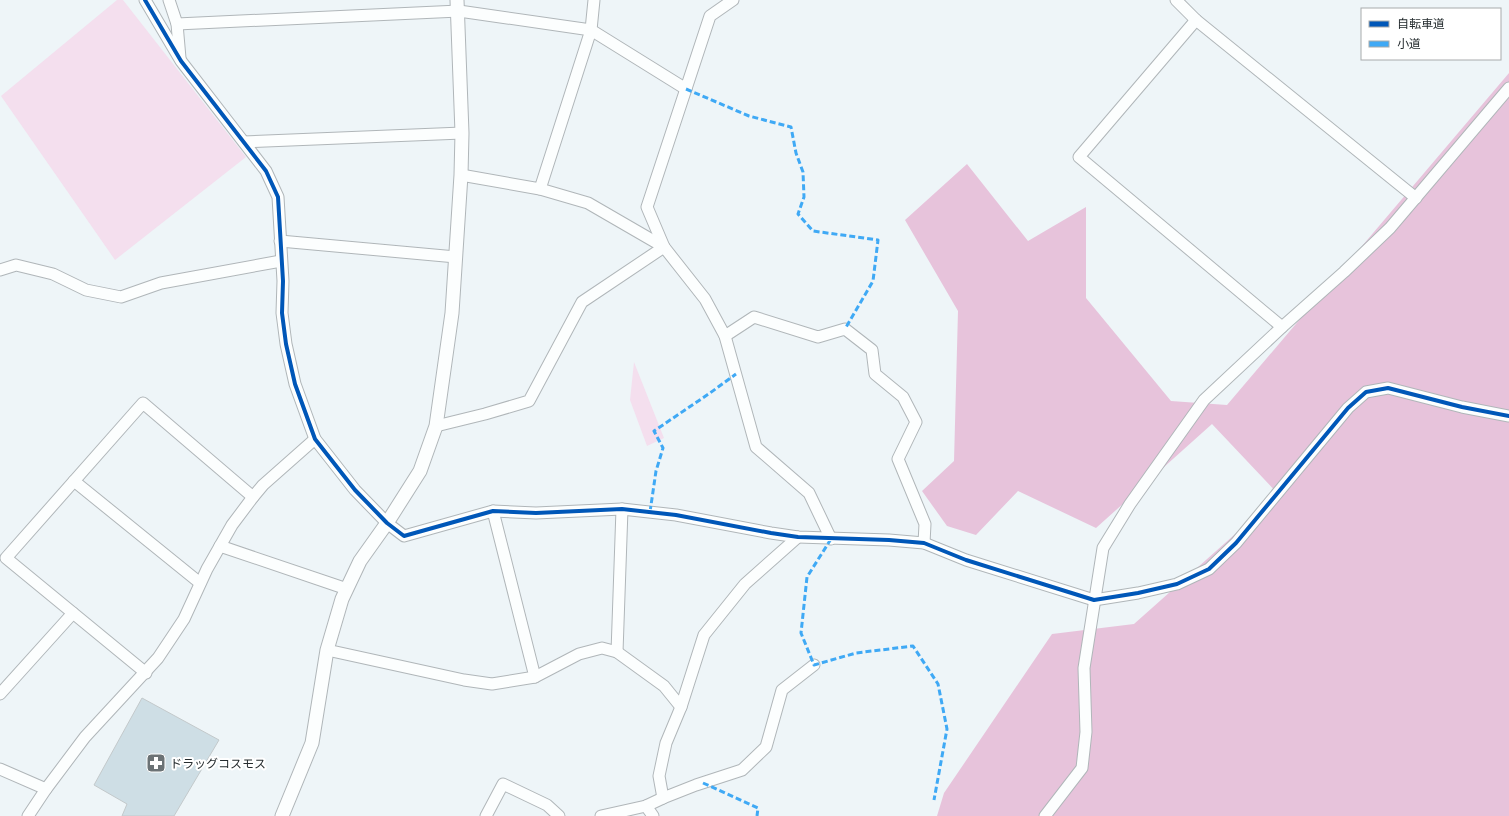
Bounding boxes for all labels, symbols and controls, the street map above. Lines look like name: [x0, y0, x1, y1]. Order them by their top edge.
legend: [1361, 8, 1501, 60]
text: 自転車道: [1397, 16, 1445, 31]
text: 小道: [1397, 36, 1421, 51]
pharmacy icon: ドラッグコスモス: [145, 752, 167, 774]
place label: ドラッグコスモス: [170, 756, 266, 771]

